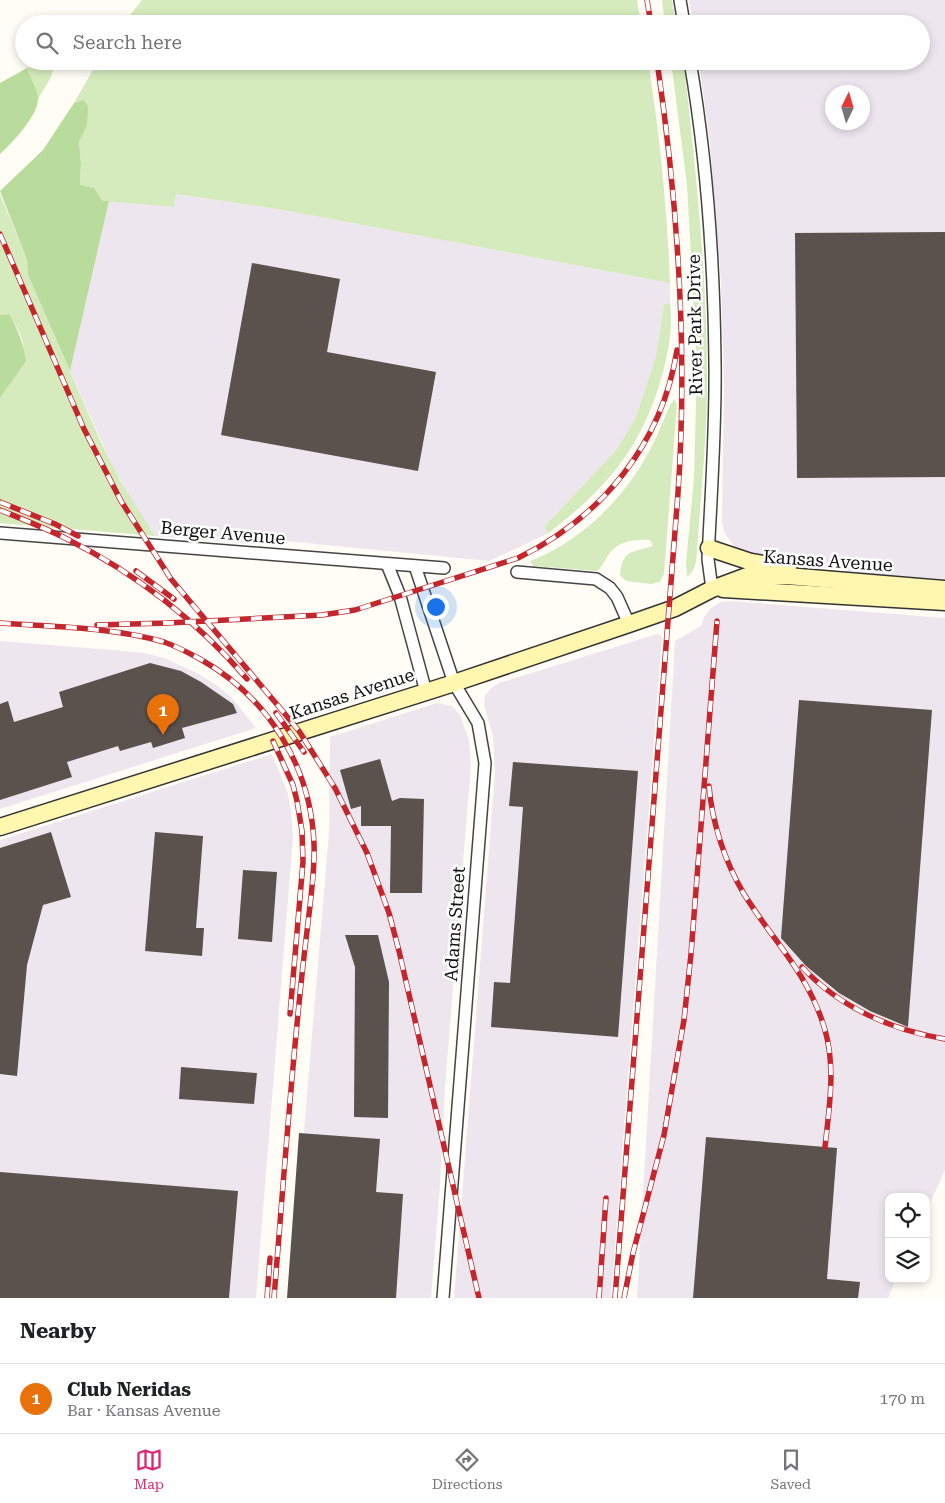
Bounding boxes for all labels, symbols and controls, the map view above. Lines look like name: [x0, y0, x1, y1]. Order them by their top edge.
search box: [15, 15, 930, 70]
icon: search: [33, 29, 61, 57]
text: Search here: [73, 31, 182, 54]
north arrow: [825, 85, 870, 130]
street label: River Park Drive: [683, 254, 706, 396]
street label: Berger Avenue: [160, 517, 286, 548]
street label: Kansas Avenue: [762, 545, 894, 576]
your location: [423, 594, 449, 620]
street label: Kansas Avenue: [287, 663, 417, 724]
pin: 1: [147, 694, 179, 735]
street label: Adams Street: [440, 866, 469, 982]
map controls: [885, 1193, 930, 1283]
button: locate: [885, 1193, 930, 1238]
button: layers: [885, 1238, 930, 1283]
text: Nearby: [20, 1319, 96, 1343]
text: Club Neridas: [67, 1378, 191, 1401]
text: 1: [32, 1389, 40, 1408]
text: 170 m: [879, 1389, 925, 1408]
text: Bar · Kansas Avenue: [67, 1401, 221, 1420]
tab: Map: [134, 1446, 164, 1492]
tab: Directions: [432, 1446, 502, 1492]
tab: Saved: [770, 1446, 811, 1492]

